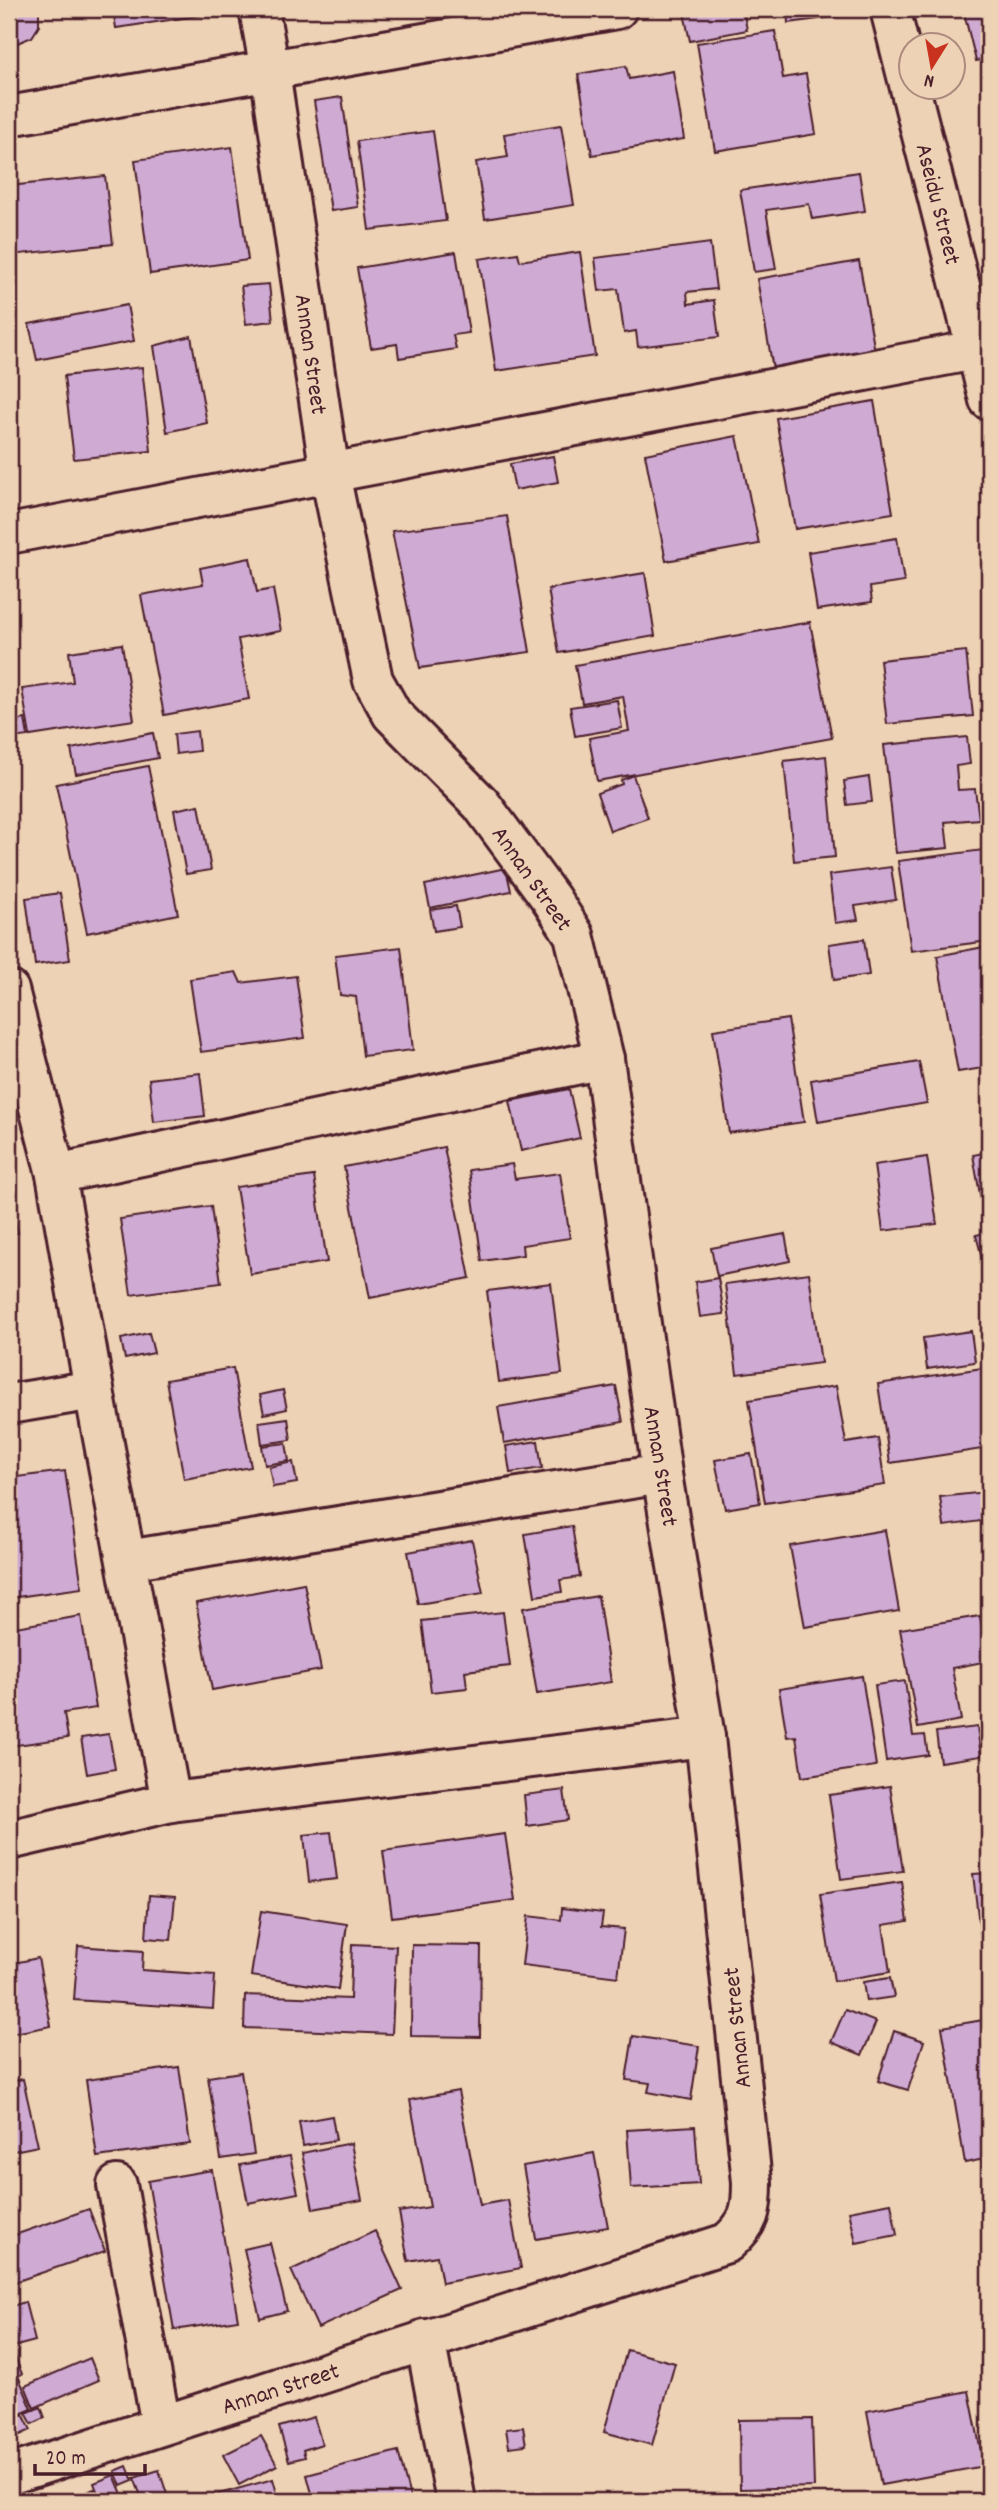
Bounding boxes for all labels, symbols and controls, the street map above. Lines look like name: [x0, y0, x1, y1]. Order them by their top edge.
north arrow: [897, 32, 967, 102]
text: N: [922, 65, 937, 93]
street label: Aseidu Street: [905, 140, 968, 269]
street label: Annan Street: [284, 292, 334, 417]
street label: Annan Street: [482, 820, 579, 939]
street label: Annan Street: [633, 1404, 685, 1529]
street label: Annan Street: [716, 1965, 762, 2090]
street label: Annan Street: [218, 2355, 344, 2425]
scale bar: [35, 2433, 145, 2477]
text: 20 m: [46, 2445, 86, 2475]

